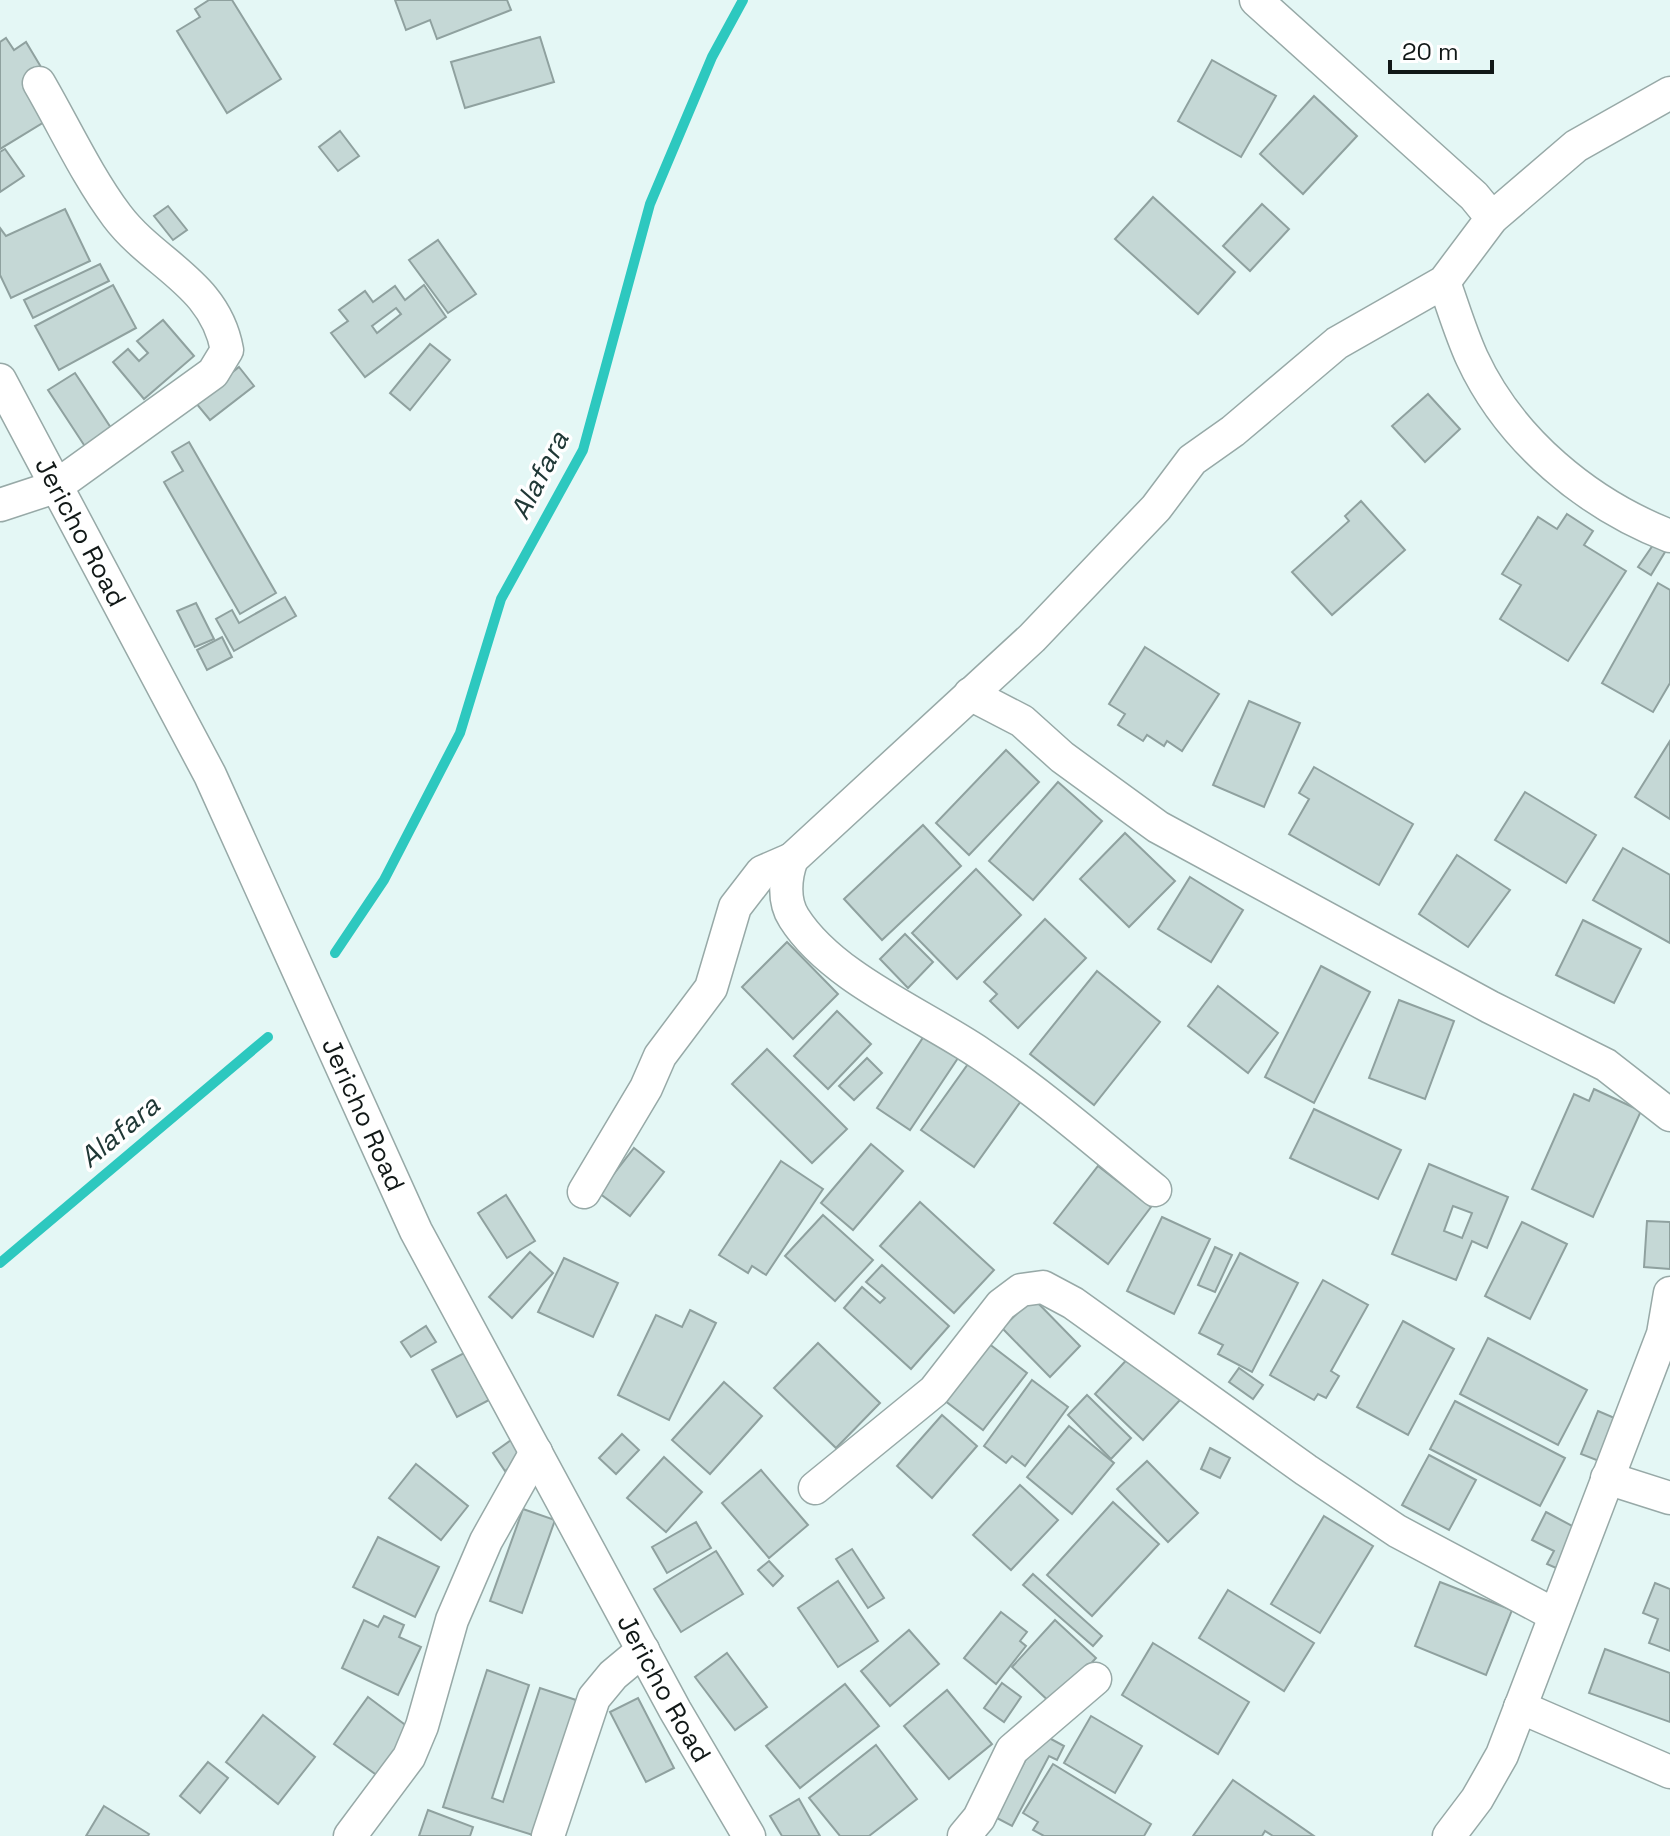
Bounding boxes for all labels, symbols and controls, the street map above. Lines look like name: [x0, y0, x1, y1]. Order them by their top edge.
scale bar: [1390, 24, 1492, 74]
text: 20 m: [1402, 36, 1459, 67]
water label: Alafara: [502, 424, 577, 525]
street label: Jericho Road: [27, 451, 134, 612]
street label: Jericho Road: [314, 1033, 413, 1197]
water label: Alafara: [71, 1086, 167, 1175]
street label: Jericho Road: [609, 1608, 719, 1769]

